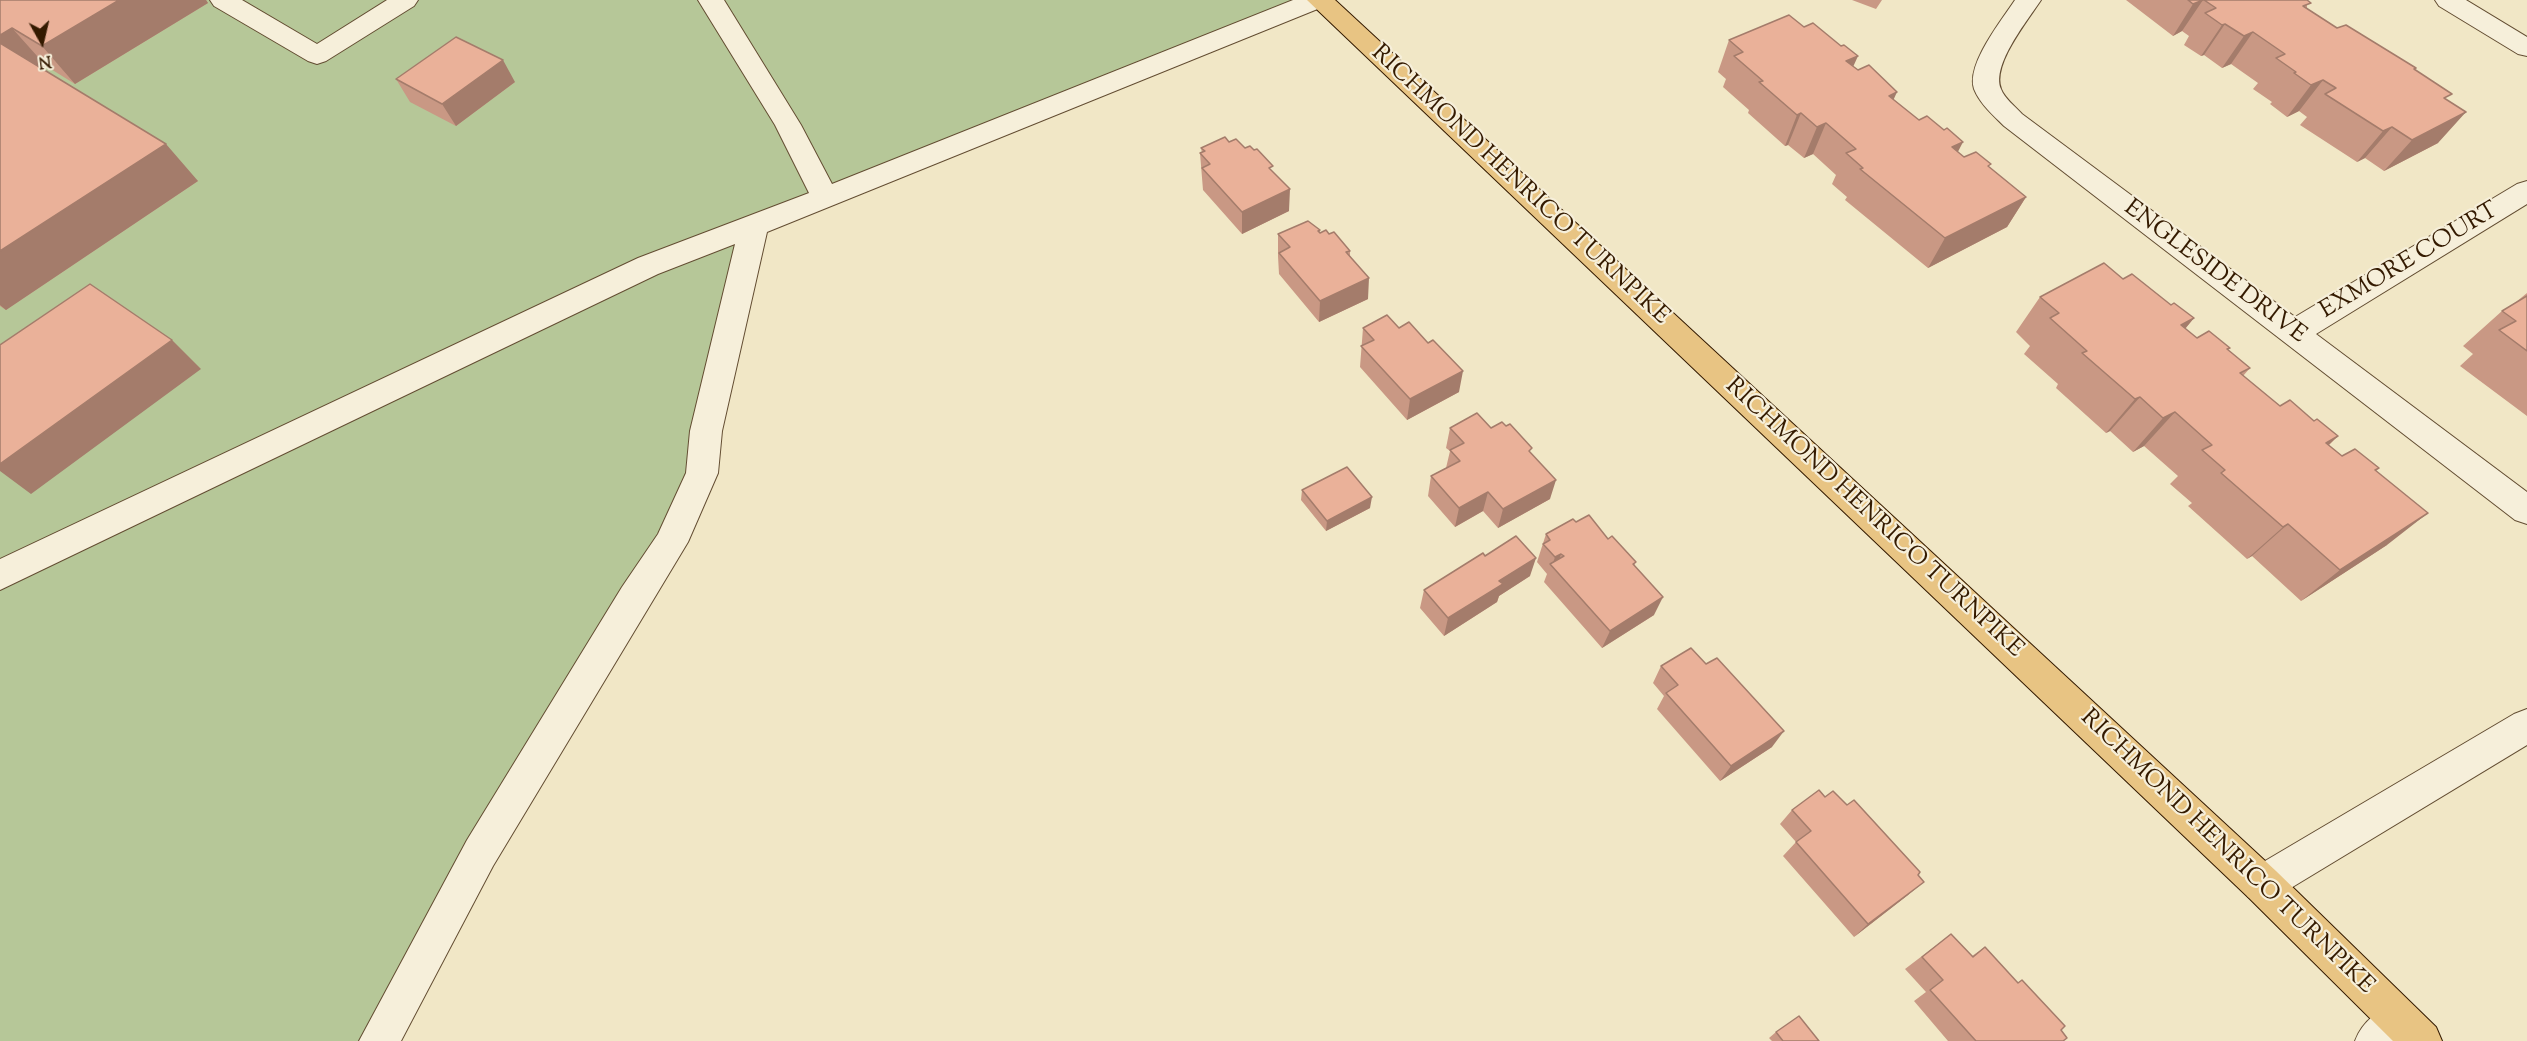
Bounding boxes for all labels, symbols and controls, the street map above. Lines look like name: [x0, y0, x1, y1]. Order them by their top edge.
north arrow: [12, 12, 72, 72]
street label: RICHMOND HENRICO TURNPIKE: [1364, 40, 1674, 332]
text: N: [37, 48, 53, 73]
street label: ENGLESIDE DRIVE: [2117, 195, 2311, 351]
street label: EXMORE COURT: [2316, 197, 2504, 327]
street label: RICHMOND HENRICO TURNPIKE: [1718, 373, 2028, 665]
street label: RICHMOND HENRICO TURNPIKE: [2073, 705, 2379, 1001]

